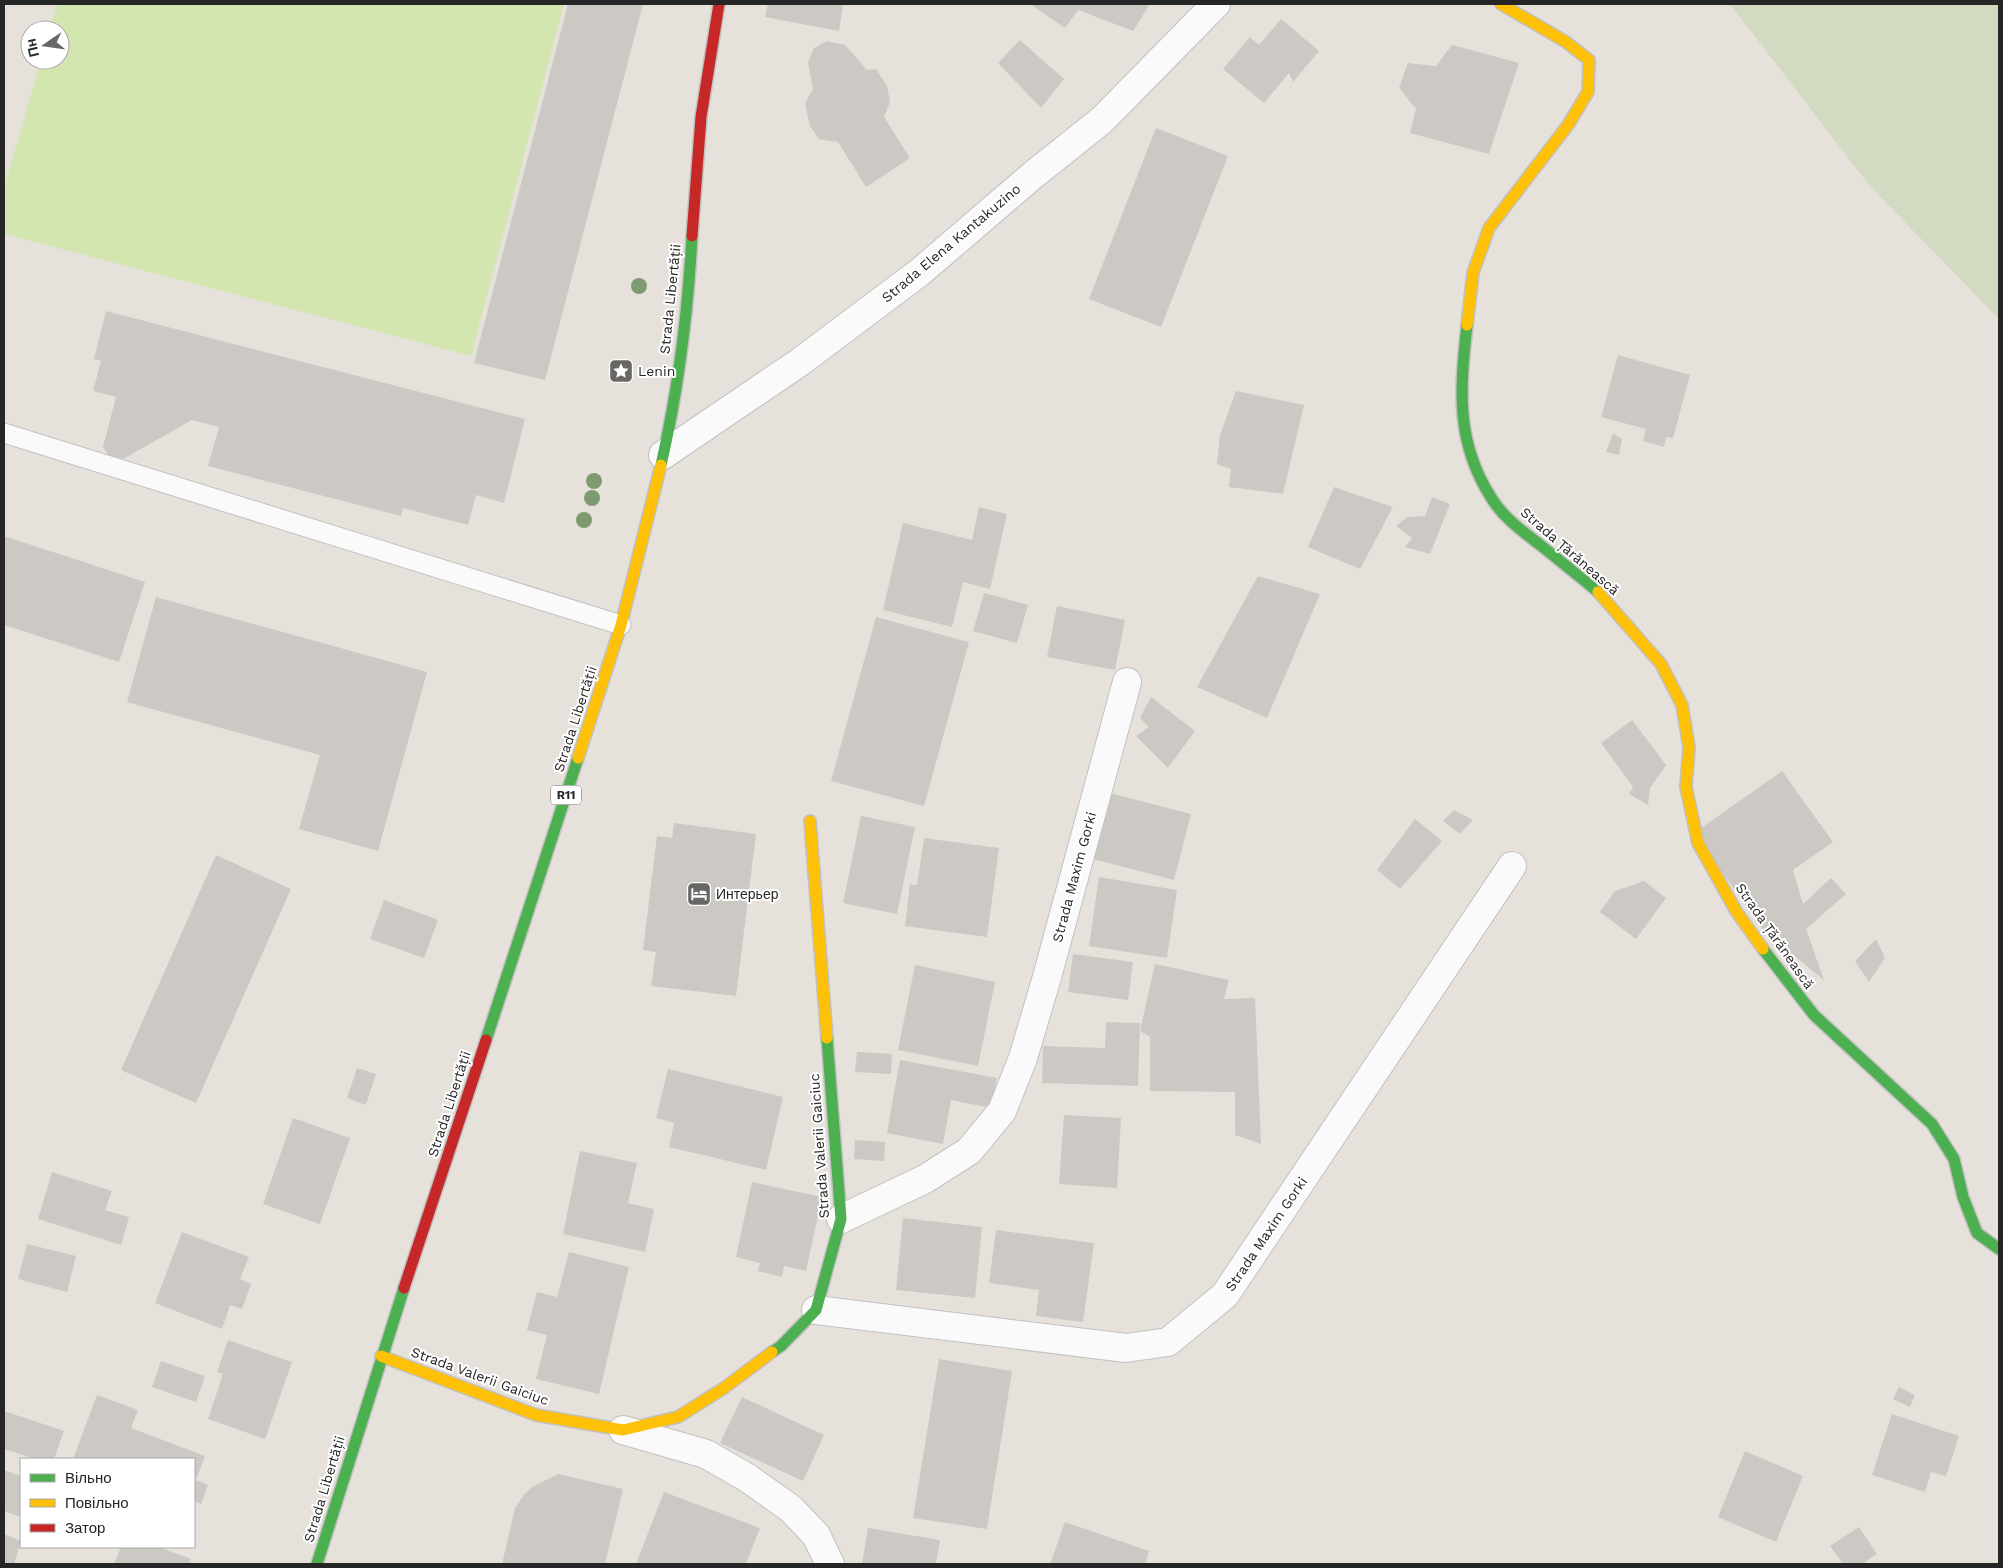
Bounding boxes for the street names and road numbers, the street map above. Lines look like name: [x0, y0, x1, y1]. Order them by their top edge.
street label: Strada Elena Kantakuzino: [878, 180, 1024, 306]
street label: Strada Libertății: [656, 243, 685, 355]
street label: Strada Țărănească: [1517, 504, 1623, 599]
street label: Strada Libertății: [550, 664, 601, 774]
road number: R11: [551, 786, 581, 804]
street label: Strada Maxim Gorki: [1049, 810, 1099, 944]
street label: Strada Țărănească: [1732, 880, 1818, 993]
street label: Strada Libertății: [424, 1049, 475, 1159]
street label: Strada Valerii Gaiciuc: [806, 1073, 832, 1219]
street label: Strada Maxim Gorki: [1222, 1174, 1310, 1294]
street label: Strada Valerii Gaiciuc: [409, 1344, 551, 1408]
street label: Strada Libertății: [300, 1434, 349, 1544]

